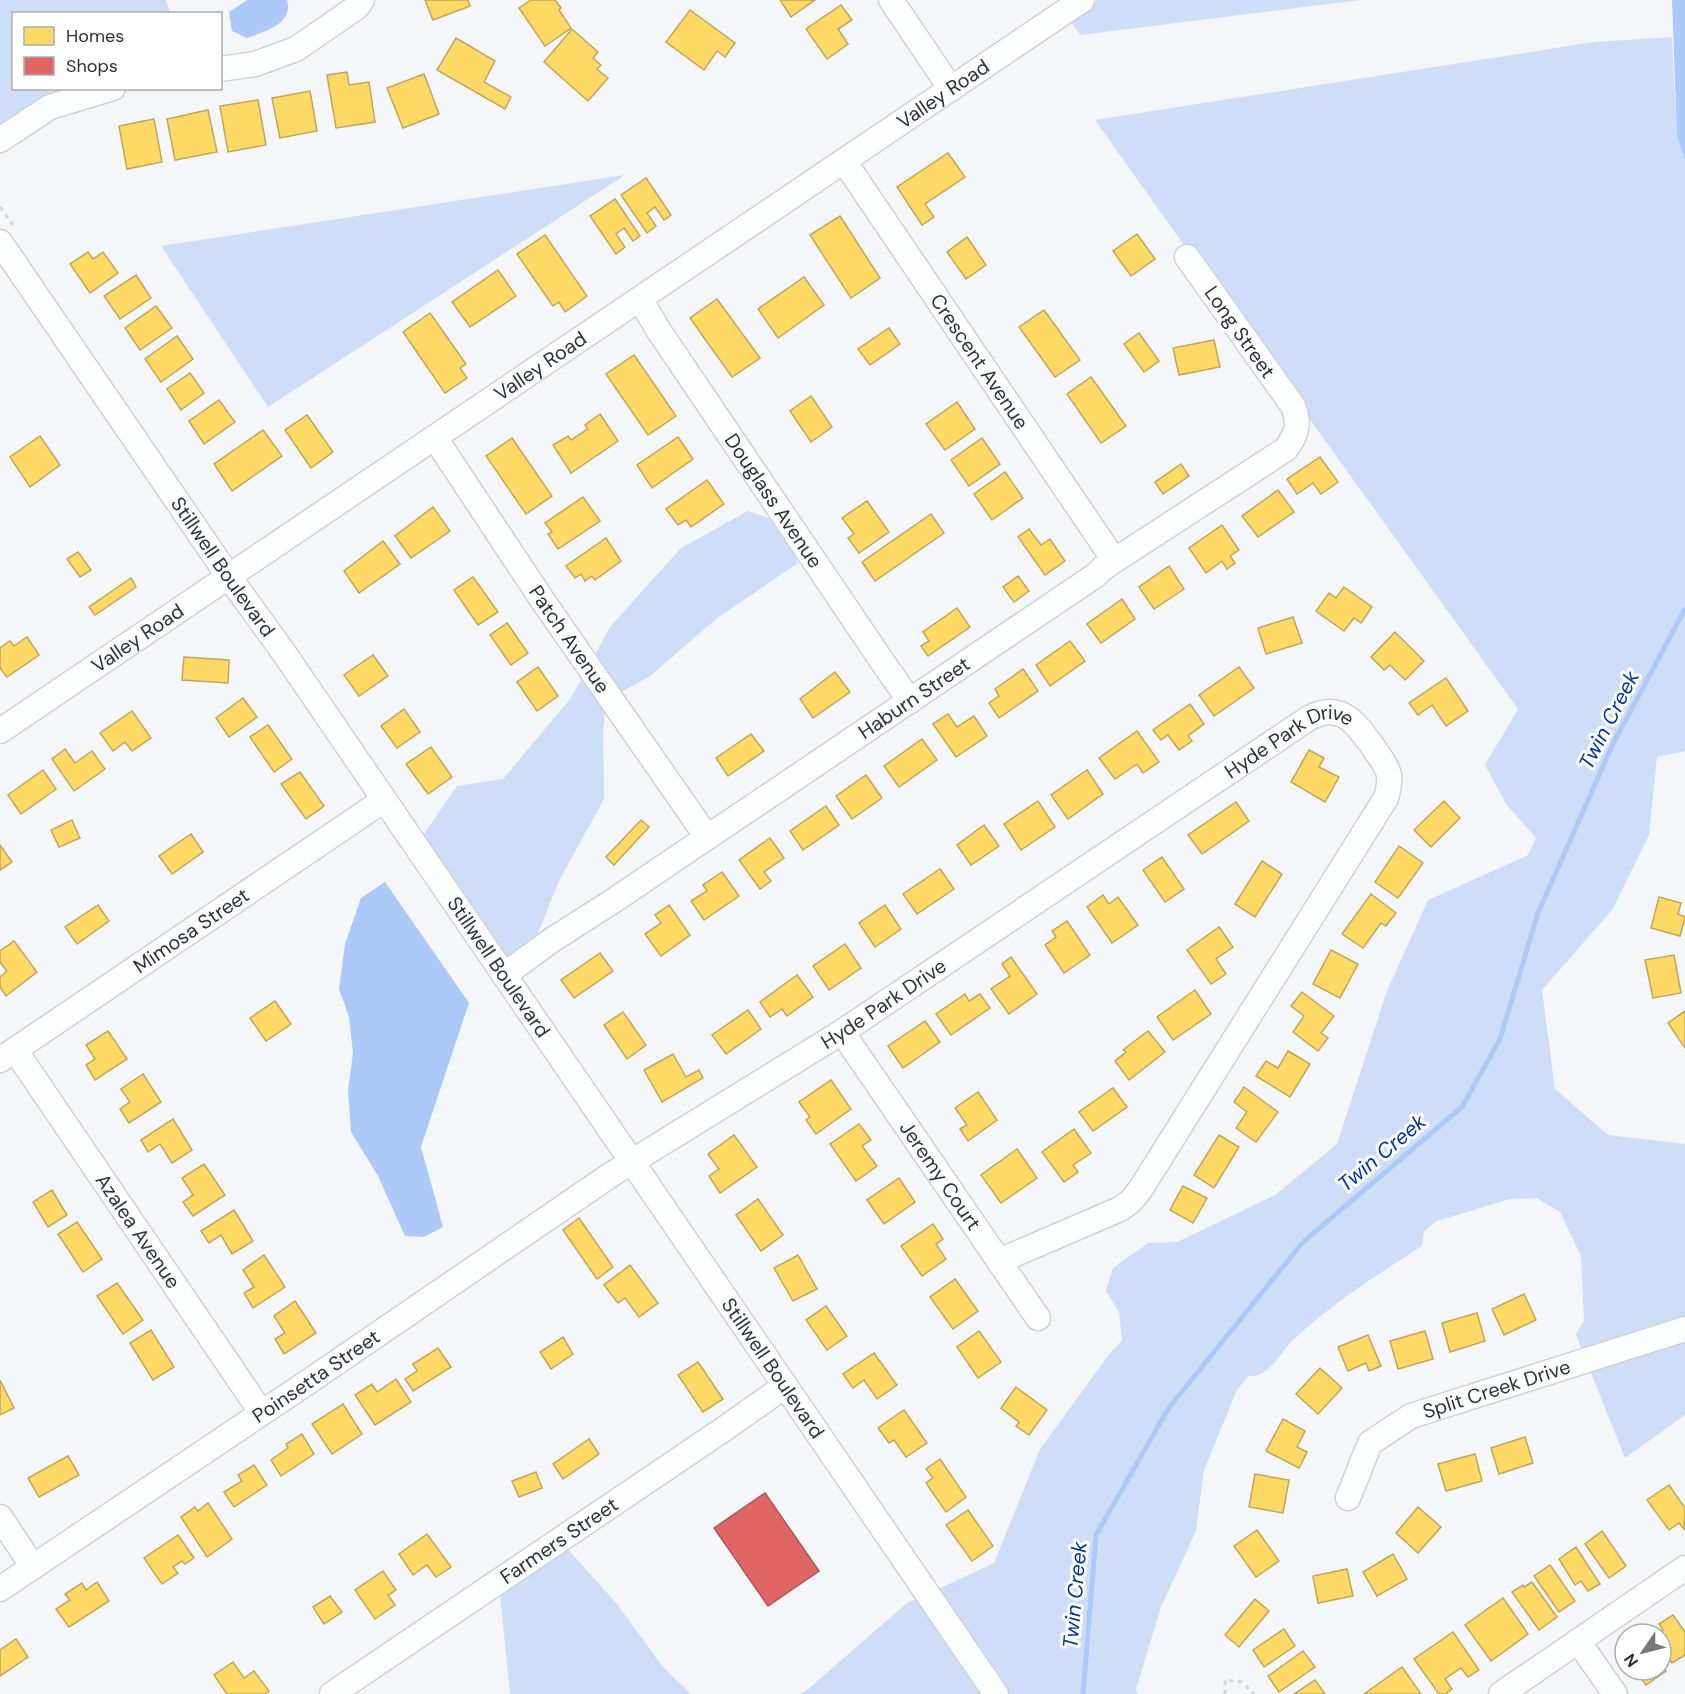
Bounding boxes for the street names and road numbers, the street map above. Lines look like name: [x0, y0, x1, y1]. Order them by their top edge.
street label: Valley Road: [892, 53, 994, 134]
street label: Long Street: [1199, 281, 1281, 383]
street label: Crescent Avenue: [925, 289, 1035, 434]
street label: Valley Road: [489, 326, 591, 406]
street label: Douglass Avenue: [719, 428, 828, 573]
street label: Stillwell Boulevard: [165, 492, 281, 642]
street label: Patch Avenue: [523, 580, 616, 698]
street label: Valley Road: [86, 598, 189, 679]
street label: Haburn Street: [853, 651, 975, 745]
street label: Hyde Park Drive: [1219, 699, 1359, 784]
street label: Mimosa Street: [128, 882, 254, 979]
street label: Stillwell Boulevard: [441, 892, 556, 1042]
street label: Hyde Park Drive: [816, 953, 951, 1055]
street label: Jeremy Court: [894, 1116, 987, 1235]
street label: Azalea Avenue: [90, 1169, 186, 1294]
street label: Stillwell Boulevard: [716, 1293, 830, 1444]
street label: Poinsetta Street: [247, 1324, 385, 1429]
street label: Split Creek Drive: [1419, 1353, 1574, 1424]
street label: Farmers Street: [495, 1491, 623, 1590]

